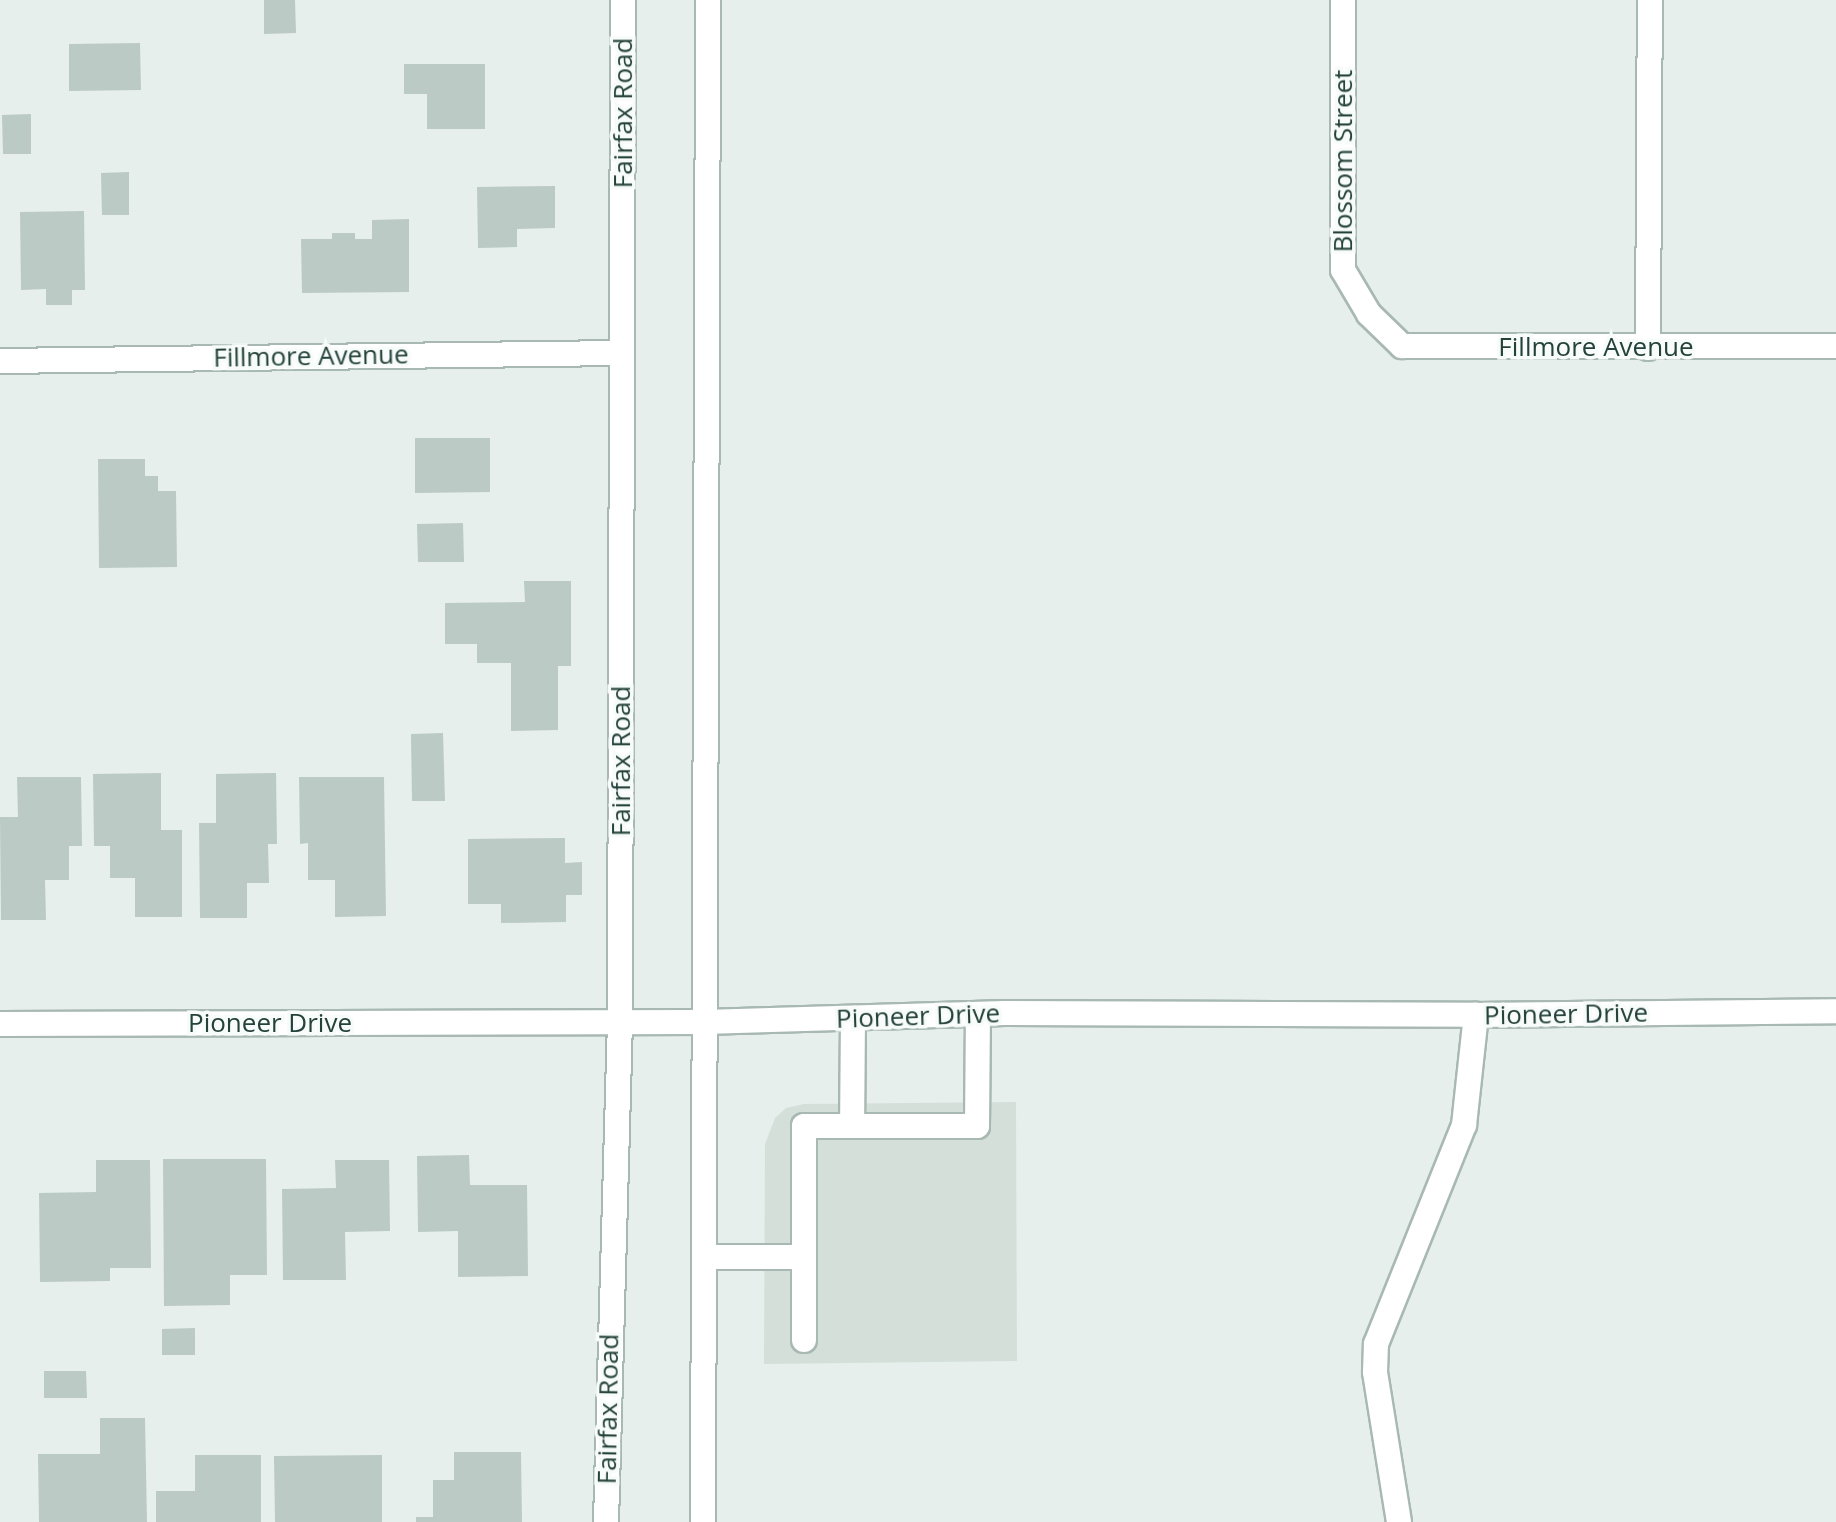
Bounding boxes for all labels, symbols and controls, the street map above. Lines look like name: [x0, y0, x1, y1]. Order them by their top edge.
street label: Fairfax Road: [607, 38, 639, 188]
street label: Blossom Street: [1327, 70, 1359, 252]
street label: Fillmore Avenue: [1498, 331, 1694, 363]
street label: Fillmore Avenue: [213, 339, 409, 373]
street label: Fairfax Road: [605, 686, 637, 836]
street label: Pioneer Drive: [1484, 997, 1648, 1031]
street label: Pioneer Drive: [836, 998, 1000, 1034]
street label: Pioneer Drive: [188, 1007, 352, 1039]
street label: Fairfax Road: [591, 1333, 625, 1485]

